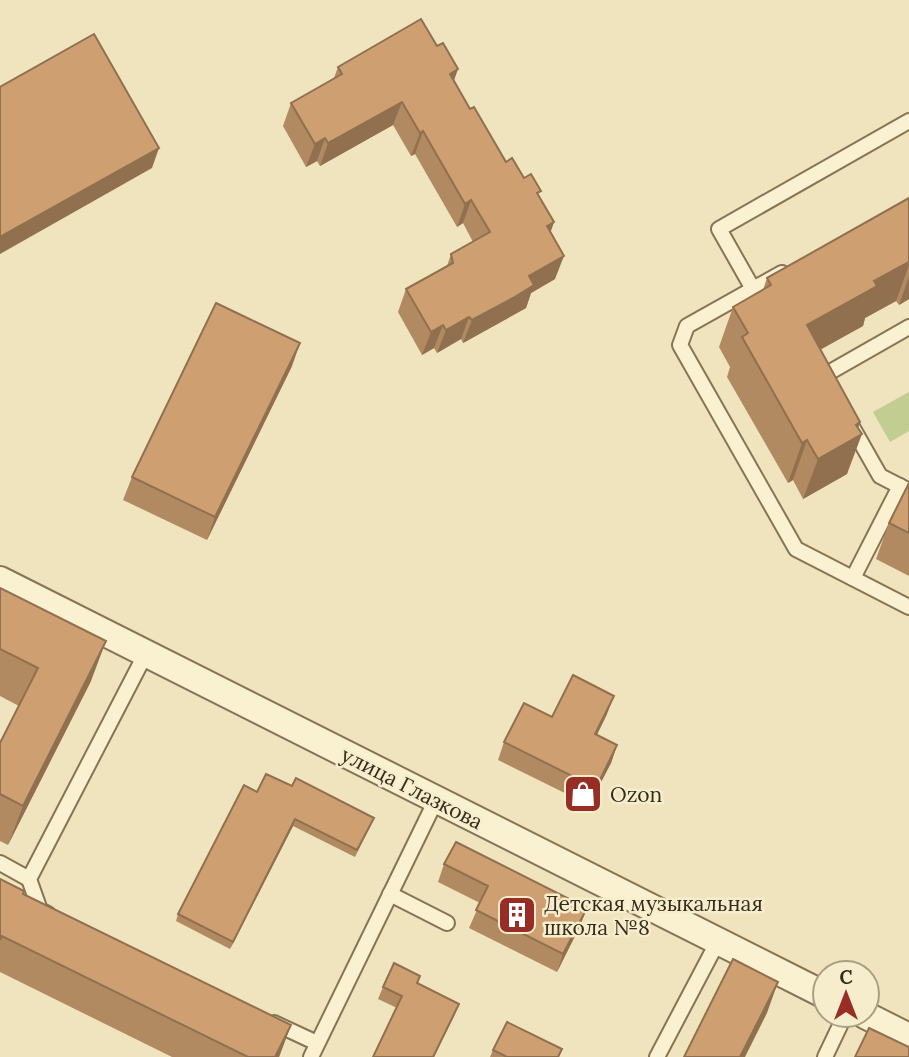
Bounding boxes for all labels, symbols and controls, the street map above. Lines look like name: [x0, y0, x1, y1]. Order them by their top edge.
street label: улица Глазкова: [337, 741, 488, 835]
shop icon: Ozon: [562, 773, 604, 815]
place label: Ozon: [610, 781, 663, 808]
place label: Детская музыкальная школа №8: [544, 890, 763, 941]
building icon: Детская музыкальная школа №8: [496, 894, 538, 936]
north arrow: [811, 959, 881, 1029]
text: С: [839, 965, 853, 989]

